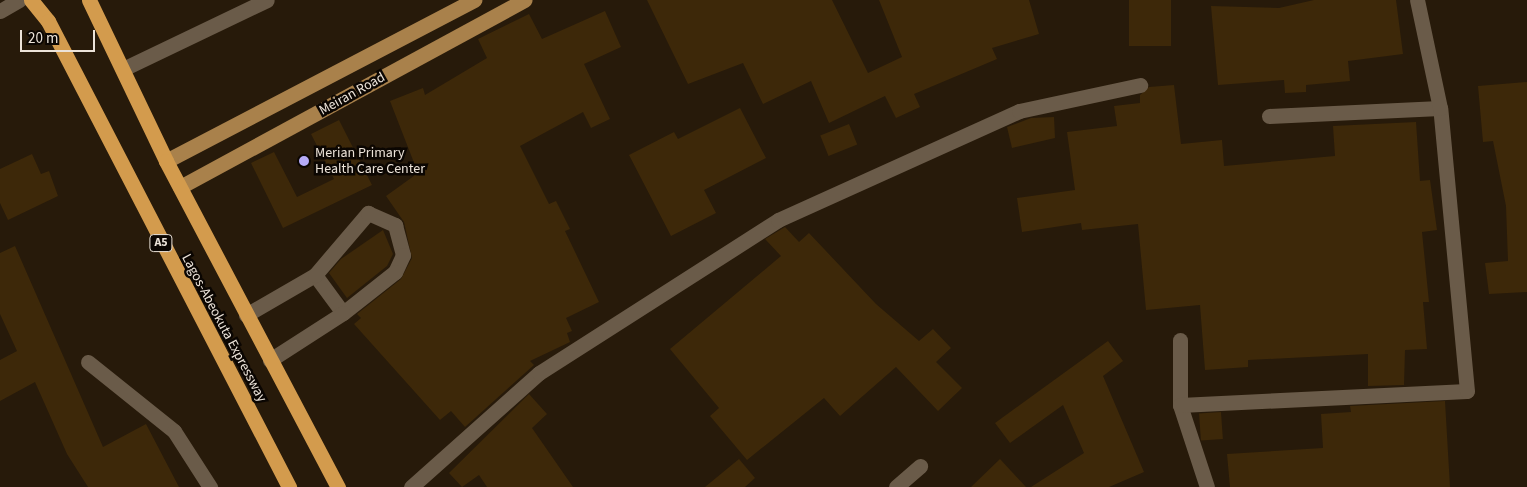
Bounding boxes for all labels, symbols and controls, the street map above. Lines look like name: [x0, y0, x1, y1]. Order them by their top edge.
scale bar: [22, 20, 98, 52]
text: 20 m: [28, 28, 58, 49]
street label: Meiran Road: [316, 69, 388, 119]
place label: Merian Primary Health Care Center: [315, 145, 425, 178]
marker: Merian Primary Health Care Center: [297, 154, 311, 168]
road number: A5: [148, 234, 174, 252]
street label: Lagos-Abeokuta Expressway: [178, 251, 270, 405]

